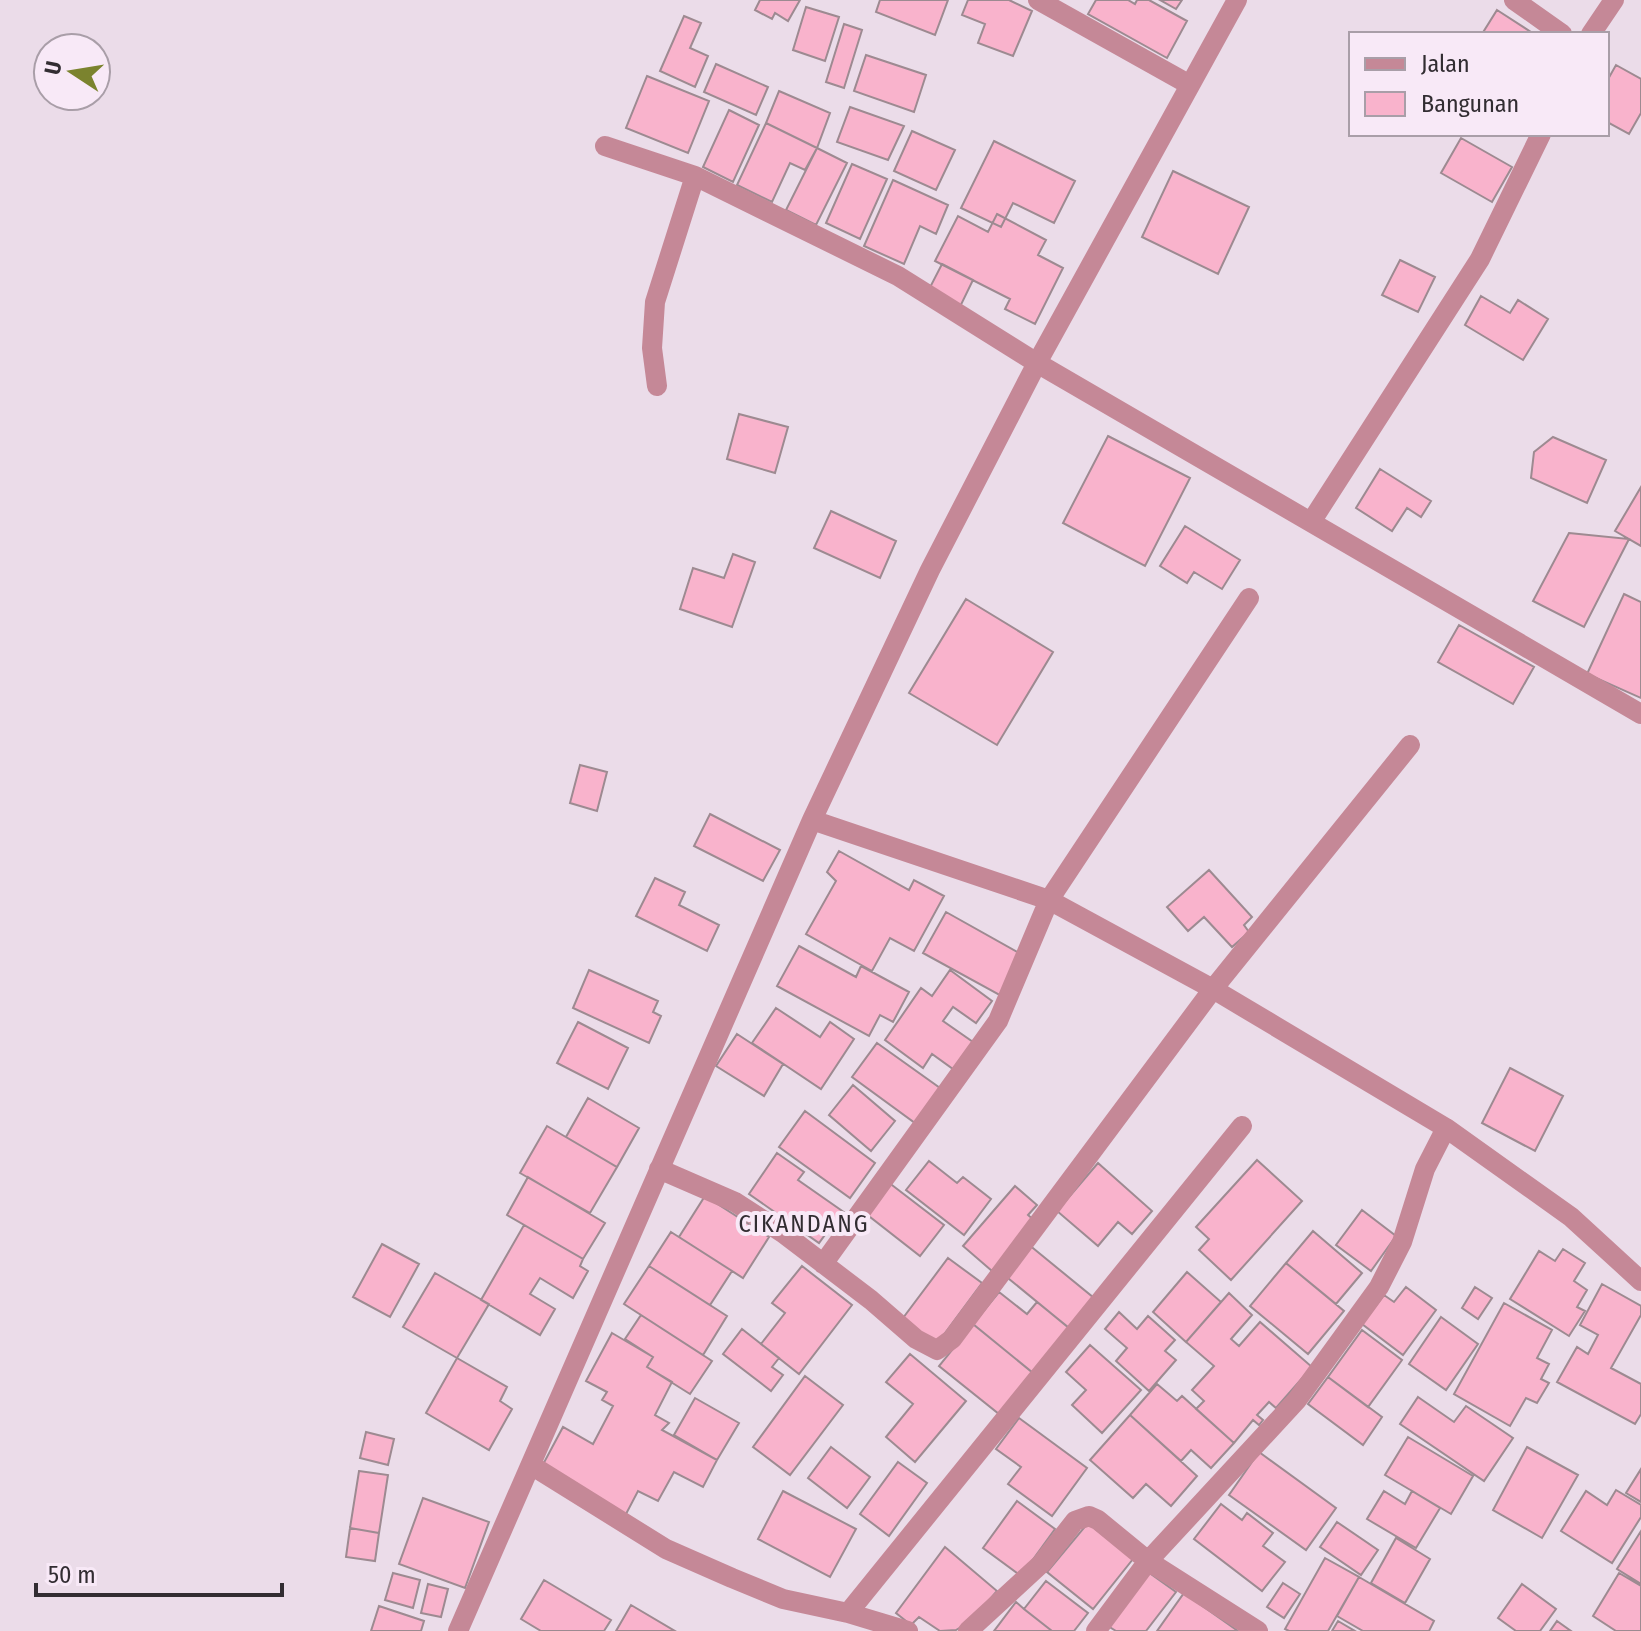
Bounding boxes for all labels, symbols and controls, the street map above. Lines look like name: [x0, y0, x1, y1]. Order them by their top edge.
north arrow: [32, 32, 112, 112]
legend: [1349, 32, 1609, 136]
text: Jalan: [1421, 50, 1470, 78]
text: U: [38, 59, 67, 77]
text: Bangunan: [1421, 90, 1519, 118]
district label: CIKANDANG: [738, 1210, 870, 1238]
scale bar: [36, 1547, 282, 1597]
text: 50 m: [48, 1561, 96, 1589]

